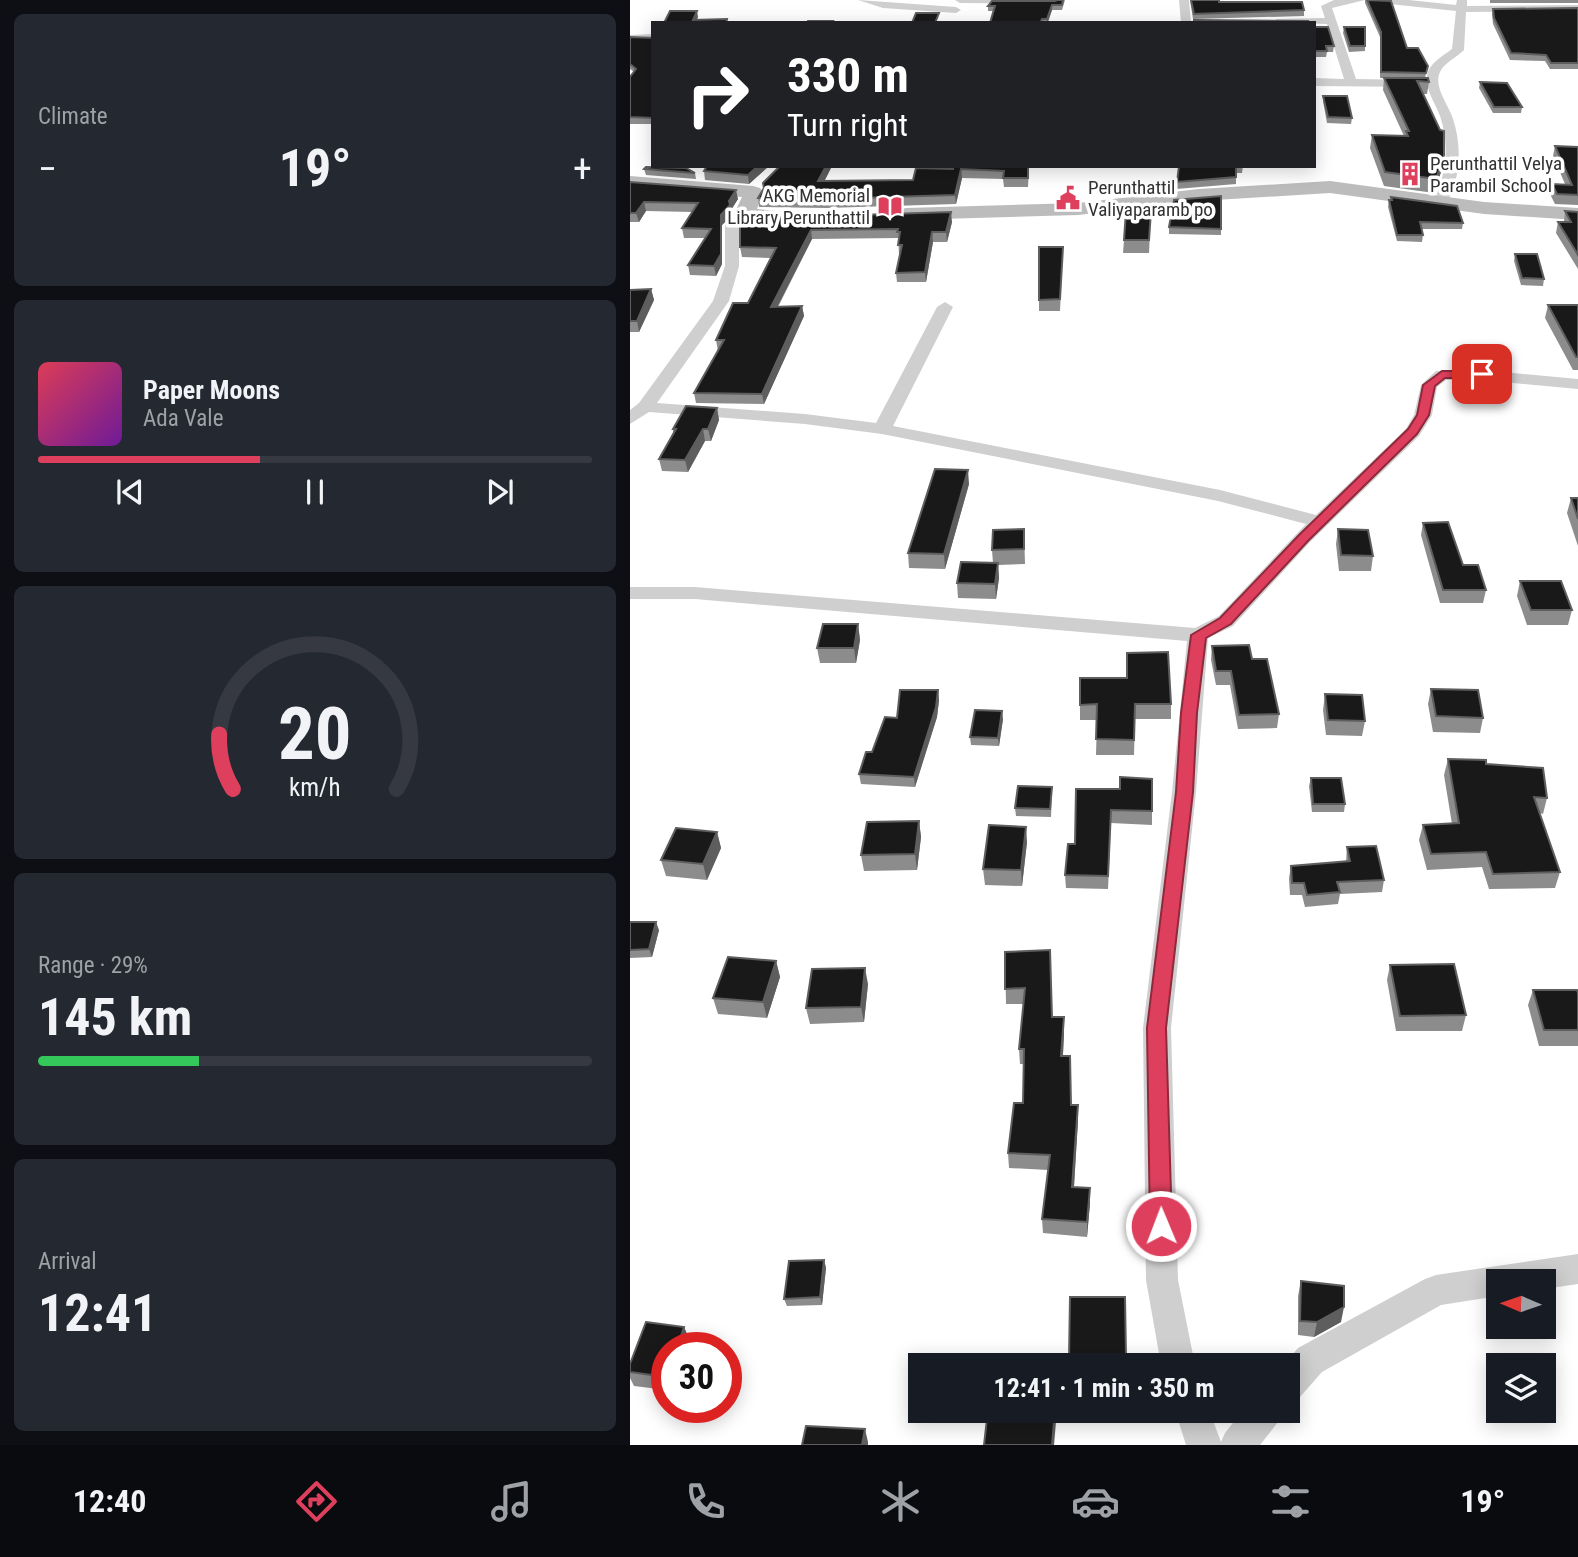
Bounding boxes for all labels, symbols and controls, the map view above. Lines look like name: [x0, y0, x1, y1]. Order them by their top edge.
text: 330 m: [787, 47, 909, 104]
icon: right: [672, 49, 763, 140]
text: Climate: [38, 103, 108, 130]
text: Turn right: [787, 106, 908, 144]
text: 19°: [279, 138, 351, 199]
text: −: [38, 147, 57, 191]
text: +: [573, 147, 592, 191]
place label: Perunthattil Velya Parambil School: [1430, 152, 1562, 197]
building icon: Perunthattil Velya Parambil School: [1396, 160, 1424, 188]
place label: Perunthattil Valiyaparamb po: [1088, 176, 1213, 221]
place label: AKG Memorial Library Perunthattil: [727, 184, 870, 229]
public building icon: Perunthattil Valiyaparamb po: [1054, 184, 1082, 212]
library icon: AKG Memorial Library Perunthattil: [876, 192, 904, 220]
pin: [1452, 344, 1512, 404]
icon: arrive: [1463, 355, 1501, 393]
text: Paper Moons: [143, 375, 280, 405]
text: Ada Vale: [143, 405, 223, 432]
icon: previous: [111, 473, 149, 511]
icon: pause: [296, 473, 334, 511]
icon: next: [481, 473, 519, 511]
text: 20: [278, 691, 352, 777]
text: km/h: [289, 772, 341, 801]
text: Range · 29%: [38, 952, 148, 979]
text: 145 km: [38, 987, 192, 1048]
position arrow: [1124, 1189, 1198, 1263]
text: Arrival: [38, 1248, 97, 1275]
north arrow: [1486, 1269, 1556, 1339]
map controls: [1486, 1269, 1556, 1423]
text: 12:41: [38, 1283, 157, 1344]
speed limit sign: 30: [651, 1332, 742, 1423]
button: layers: [1486, 1353, 1556, 1423]
text: 12:41 · 1 min · 350 m: [994, 1373, 1214, 1403]
icon: directions: [292, 1477, 341, 1526]
icon: music: [487, 1477, 536, 1526]
icon: phone: [681, 1477, 730, 1526]
icon: climate: [876, 1477, 925, 1526]
icon: car: [1071, 1477, 1120, 1526]
icon: filters: [1266, 1477, 1315, 1526]
text: 12:40: [73, 1482, 146, 1520]
text: 19°: [1460, 1482, 1505, 1520]

